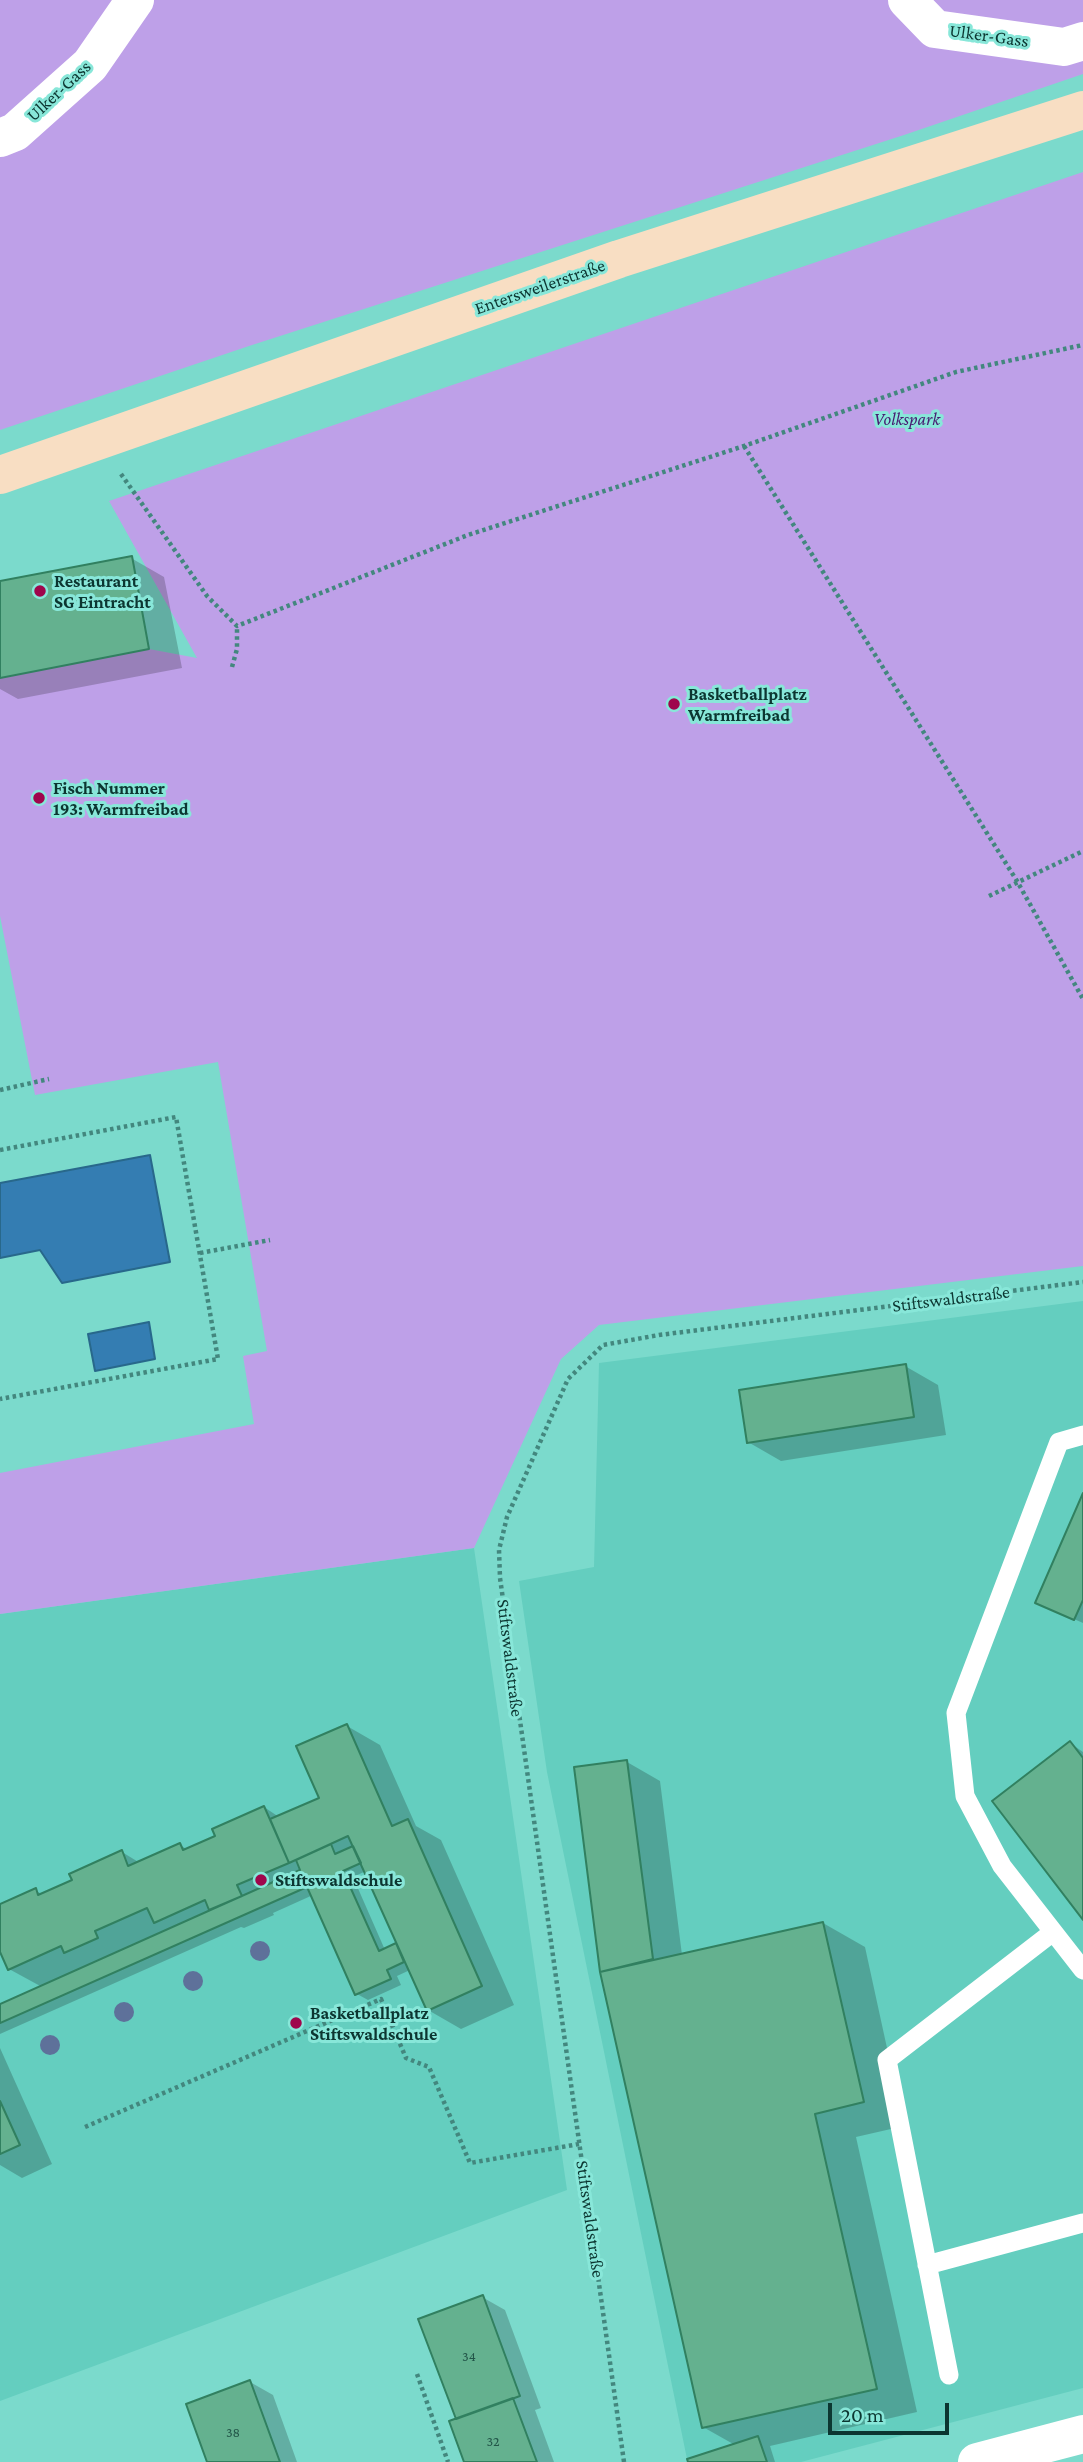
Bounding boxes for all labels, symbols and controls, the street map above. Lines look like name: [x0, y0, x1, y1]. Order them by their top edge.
street label: Ulker-Gass: [948, 20, 1030, 52]
street label: Ulker-Gass: [22, 56, 96, 126]
street label: Entersweilerstraße: [472, 255, 608, 319]
park label: Volkspark: [874, 408, 940, 430]
place label: Restaurant SG Eintracht: [54, 570, 151, 612]
marker: Restaurant SG Eintracht: [32, 583, 48, 599]
place label: Basketballplatz Warmfreibad: [688, 683, 807, 726]
marker: Basketballplatz Warmfreibad: [666, 696, 682, 712]
place label: Fisch Nummer 193: Warmfreibad: [53, 777, 189, 820]
marker: Fisch Nummer 193: Warmfreibad: [31, 790, 47, 806]
street label: Stiftswaldstraße: [891, 1281, 1011, 1317]
street label: Stiftswaldstraße: [492, 1598, 528, 1718]
place label: Stiftswaldschule: [275, 1869, 402, 1891]
marker: Stiftswaldschule: [253, 1872, 269, 1888]
place label: Basketballplatz Stiftswaldschule: [310, 2002, 437, 2044]
marker: Basketballplatz Stiftswaldschule: [288, 2015, 304, 2031]
street label: Stiftswaldstraße: [571, 2159, 609, 2279]
house number: 34: [462, 2349, 476, 2365]
scale bar: [831, 2388, 952, 2432]
text: 20 m: [841, 2403, 884, 2427]
house number: 38: [226, 2425, 240, 2441]
house number: 32: [486, 2434, 500, 2450]

